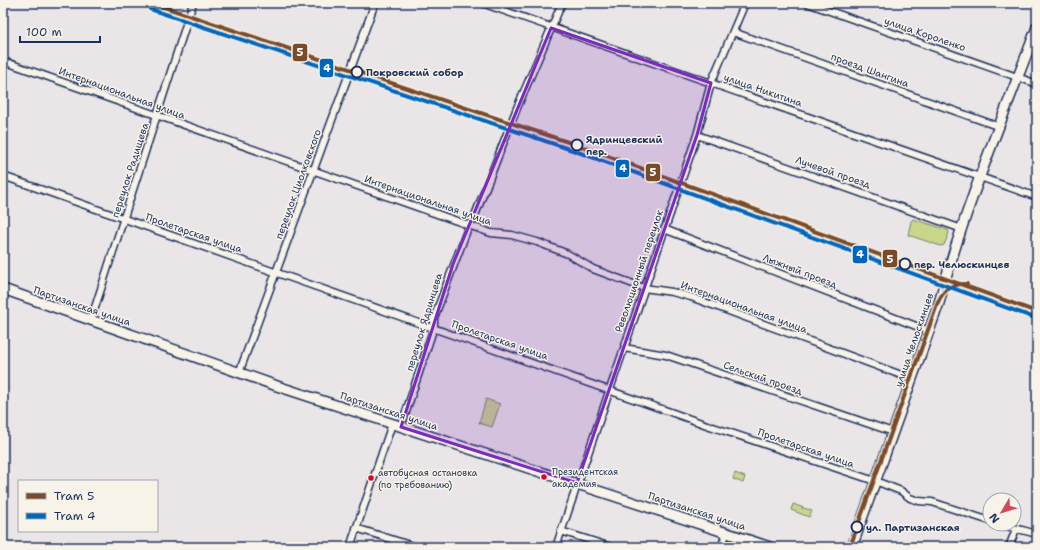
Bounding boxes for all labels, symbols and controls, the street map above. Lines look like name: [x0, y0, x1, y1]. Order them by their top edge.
street label: улица Короленко: [883, 14, 967, 54]
scale bar: [20, 18, 100, 44]
text: 100 m: [26, 24, 62, 40]
line badge: 5: [292, 43, 308, 62]
text: 5: [297, 45, 304, 60]
street label: проезд Шангина: [829, 50, 911, 90]
line badge: 4: [319, 58, 334, 78]
text: 4: [323, 61, 331, 76]
street label: Интернациональная улица: [57, 64, 188, 122]
marker: Покровский собор: [350, 65, 364, 79]
place label: Покровский собор: [366, 66, 463, 79]
street label: улица Никитина: [722, 70, 805, 110]
street label: переулок Радищева: [109, 120, 152, 219]
street label: переулок Циолковского: [272, 127, 324, 241]
place label: Ядринцевский пер.: [586, 133, 662, 158]
marker: Ядринцевский пер.: [570, 138, 584, 152]
street label: Лучевой проезд: [794, 153, 873, 191]
line badge: 4: [615, 159, 630, 178]
text: 4: [619, 161, 627, 176]
line badge: 5: [645, 163, 661, 182]
text: 5: [650, 165, 657, 180]
street label: Интернациональная улица: [363, 172, 494, 228]
street label: Революционный переулок: [612, 207, 666, 334]
street label: Пролетарская улица: [144, 210, 245, 256]
line badge: 4: [852, 245, 868, 264]
text: 4: [856, 247, 864, 262]
line badge: 5: [882, 249, 898, 268]
street label: Лыжный проезд: [761, 251, 840, 291]
text: 5: [887, 252, 894, 267]
marker: пер. Челюскинцев: [898, 257, 912, 271]
place label: пер. Челюскинцев: [914, 258, 1010, 271]
street label: переулок Ядринцева: [403, 271, 445, 373]
street label: Интернациональная улица: [679, 278, 810, 336]
street label: Партизанская улица: [32, 283, 133, 329]
street label: улица Челюскинцев: [892, 291, 936, 389]
street label: Пролетарская улица: [450, 317, 551, 363]
street label: Сельский проезд: [722, 358, 805, 398]
street label: Партизанская улица: [339, 389, 440, 433]
street label: Пролетарская улица: [756, 425, 857, 471]
place label: Президентская академия: [552, 466, 618, 490]
place label: автобусная остановка (по требованию): [378, 467, 478, 491]
marker: Президентская академия: [539, 472, 549, 482]
marker: автобусная остановка (по требованию): [366, 473, 376, 483]
legend: [18, 480, 158, 532]
text: Tram 5: [54, 488, 94, 504]
street label: Партизанская улица: [647, 489, 748, 533]
north arrow: [982, 492, 1022, 532]
text: Tram 4: [54, 508, 96, 524]
text: N: [986, 510, 1003, 526]
marker: ул. Партизанская: [850, 520, 864, 534]
place label: ул. Партизанская: [866, 521, 960, 534]

